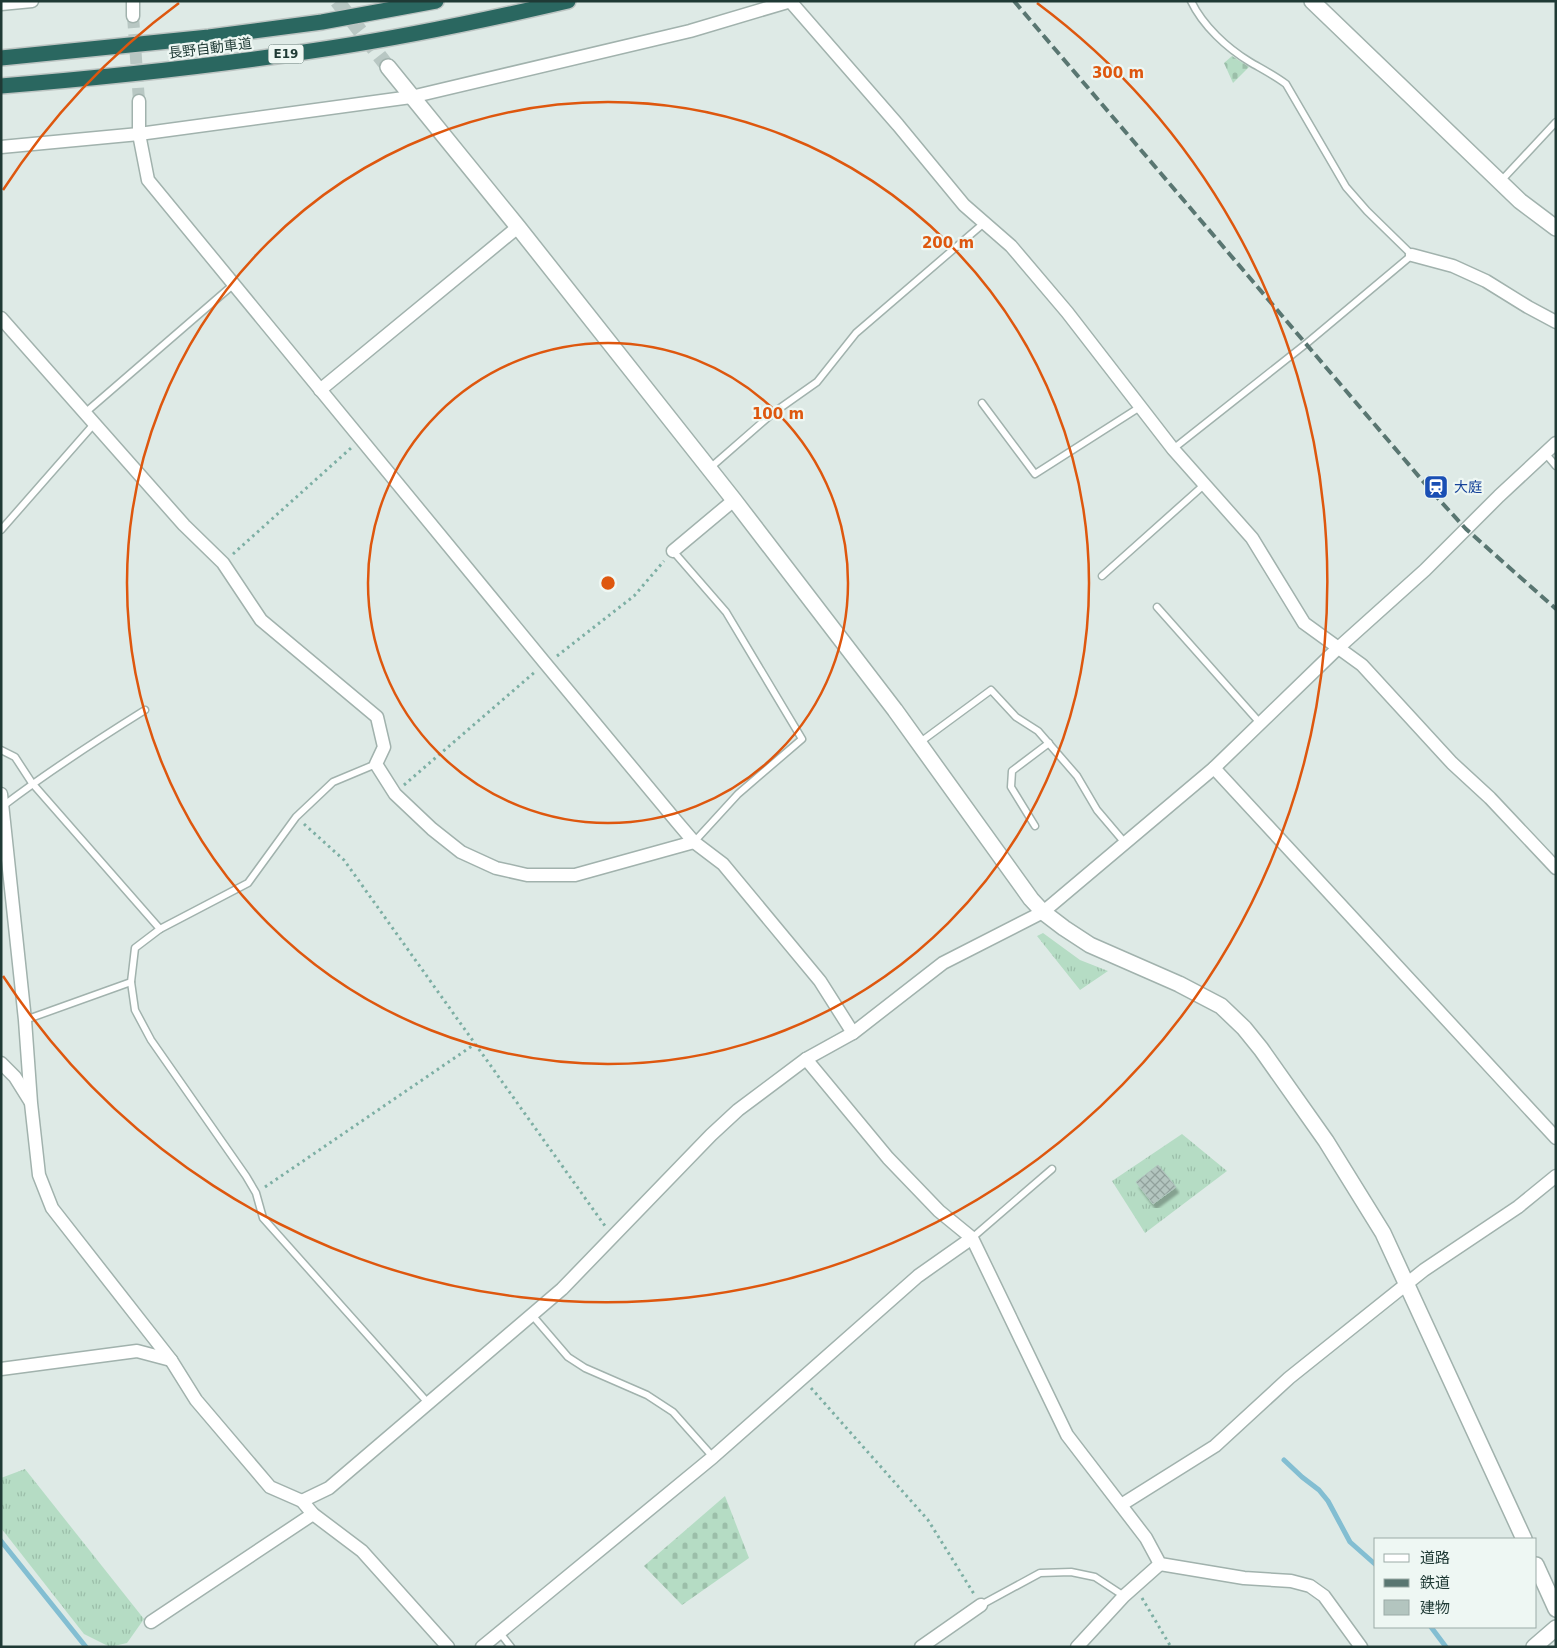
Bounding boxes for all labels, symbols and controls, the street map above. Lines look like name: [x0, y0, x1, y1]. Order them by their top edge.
street label: 長野自動車道: [167, 35, 253, 61]
road number: E19: [268, 44, 304, 64]
text: 300 m: [1092, 64, 1144, 82]
text: 200 m: [922, 234, 974, 252]
text: 100 m: [752, 405, 804, 423]
station icon: 大庭: [1423, 474, 1449, 500]
place label: 大庭: [1454, 479, 1482, 495]
centre of rings: [599, 574, 617, 592]
legend: [1374, 1538, 1537, 1628]
text: 道路: [1420, 1549, 1450, 1567]
text: 鉄道: [1420, 1574, 1450, 1592]
text: 建物: [1420, 1599, 1450, 1617]

